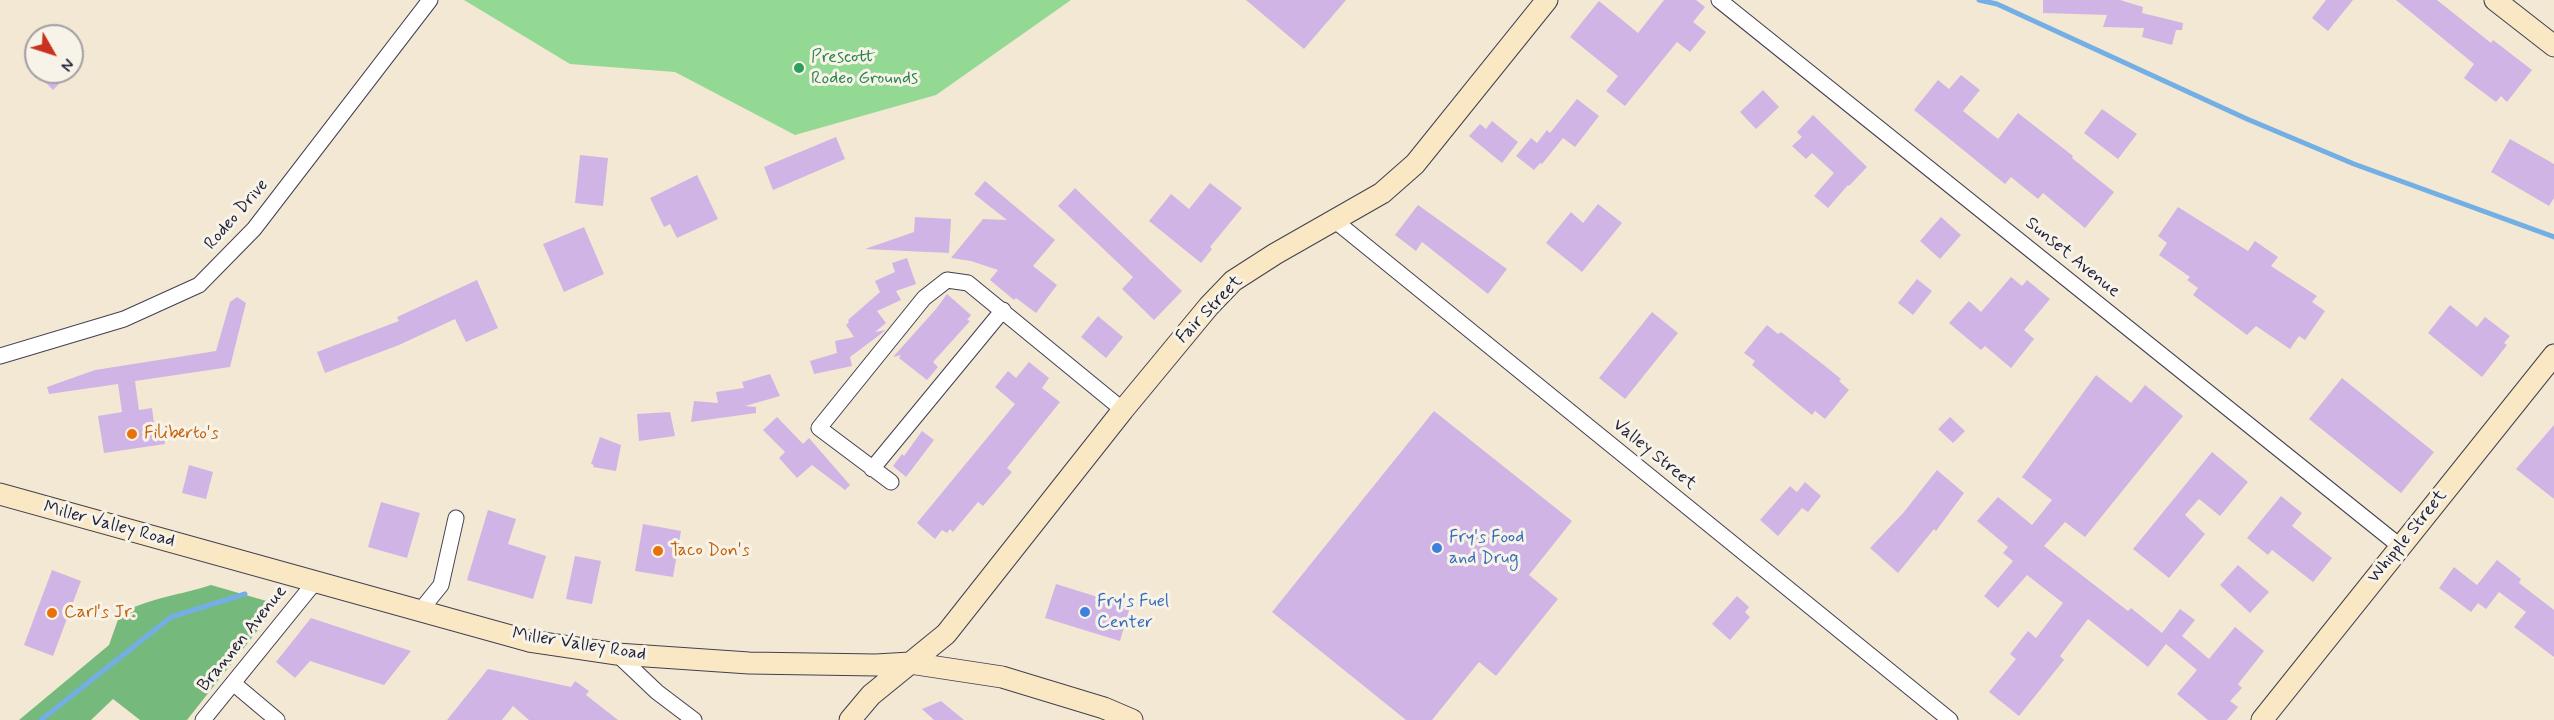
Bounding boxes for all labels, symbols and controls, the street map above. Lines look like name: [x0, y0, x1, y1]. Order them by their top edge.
north arrow: [24, 24, 84, 84]
place label: Prescott Rodeo Grounds: [811, 47, 918, 90]
text: N: [55, 54, 78, 75]
marker: Prescott Rodeo Grounds: [792, 61, 806, 75]
street label: Rodeo Drive: [200, 175, 274, 255]
street label: Sunset Avenue: [2020, 213, 2124, 303]
street label: Fair Street: [1172, 271, 1248, 349]
street label: Valley Street: [1608, 415, 1700, 495]
place label: Filiberto's: [144, 423, 219, 445]
marker: Filiberto's: [125, 427, 139, 441]
street label: Whipple Street: [2364, 486, 2452, 588]
street label: Miller Valley Road: [41, 497, 177, 553]
place label: Fry's Food and Drug: [1449, 527, 1524, 570]
place label: Taco Don's: [670, 540, 750, 562]
marker: Fry's Food and Drug: [1430, 541, 1444, 555]
marker: Taco Don's: [651, 544, 665, 558]
street label: Brannen Avenue: [194, 582, 292, 696]
place label: Fry's Fuel Center: [1097, 591, 1169, 634]
place label: Carl's Jr.: [64, 602, 135, 624]
marker: Fry's Fuel Center: [1078, 605, 1092, 619]
marker: Carl's Jr.: [45, 606, 59, 620]
street label: Miller Valley Road: [511, 624, 647, 666]

